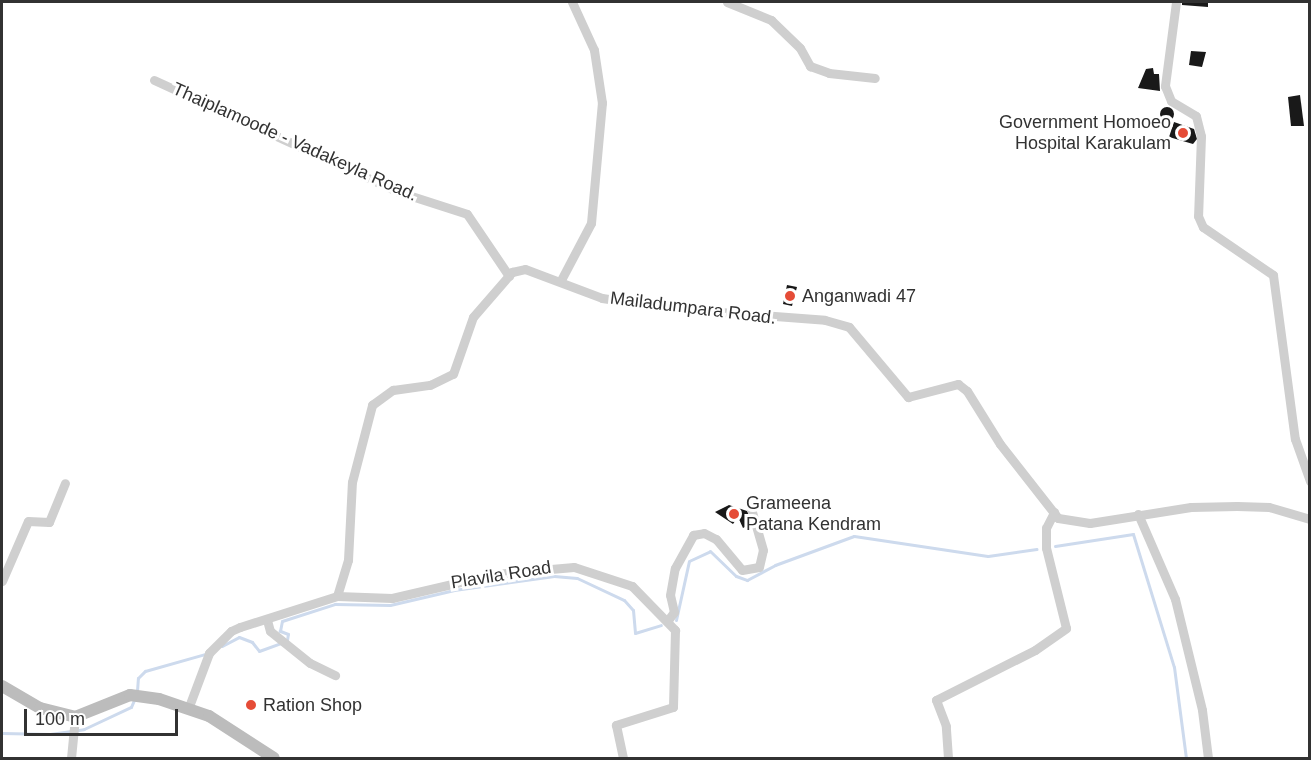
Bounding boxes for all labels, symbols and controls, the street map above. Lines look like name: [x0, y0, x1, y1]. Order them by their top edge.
street label: Thaiplamoode - Vadakeyla Road.: [169, 78, 421, 206]
place label: Government Homoeo Hospital Karakulam: [999, 112, 1171, 154]
marker: Government Homoeo Hospital Karakulam: [1176, 126, 1190, 140]
place label: Anganwadi 47: [802, 285, 916, 307]
street label: Mailadumpara Road.: [609, 287, 777, 329]
marker: Anganwadi 47: [783, 289, 797, 303]
place label: Grameena Patana Kendram: [746, 493, 881, 536]
marker: Grameena Patana Kendram: [727, 507, 741, 521]
street label: Plavila Road: [449, 556, 553, 594]
place label: Ration Shop: [263, 694, 362, 716]
scale bar: [27, 697, 182, 735]
marker: Ration Shop: [244, 698, 258, 712]
text: 100 m: [35, 709, 85, 729]

